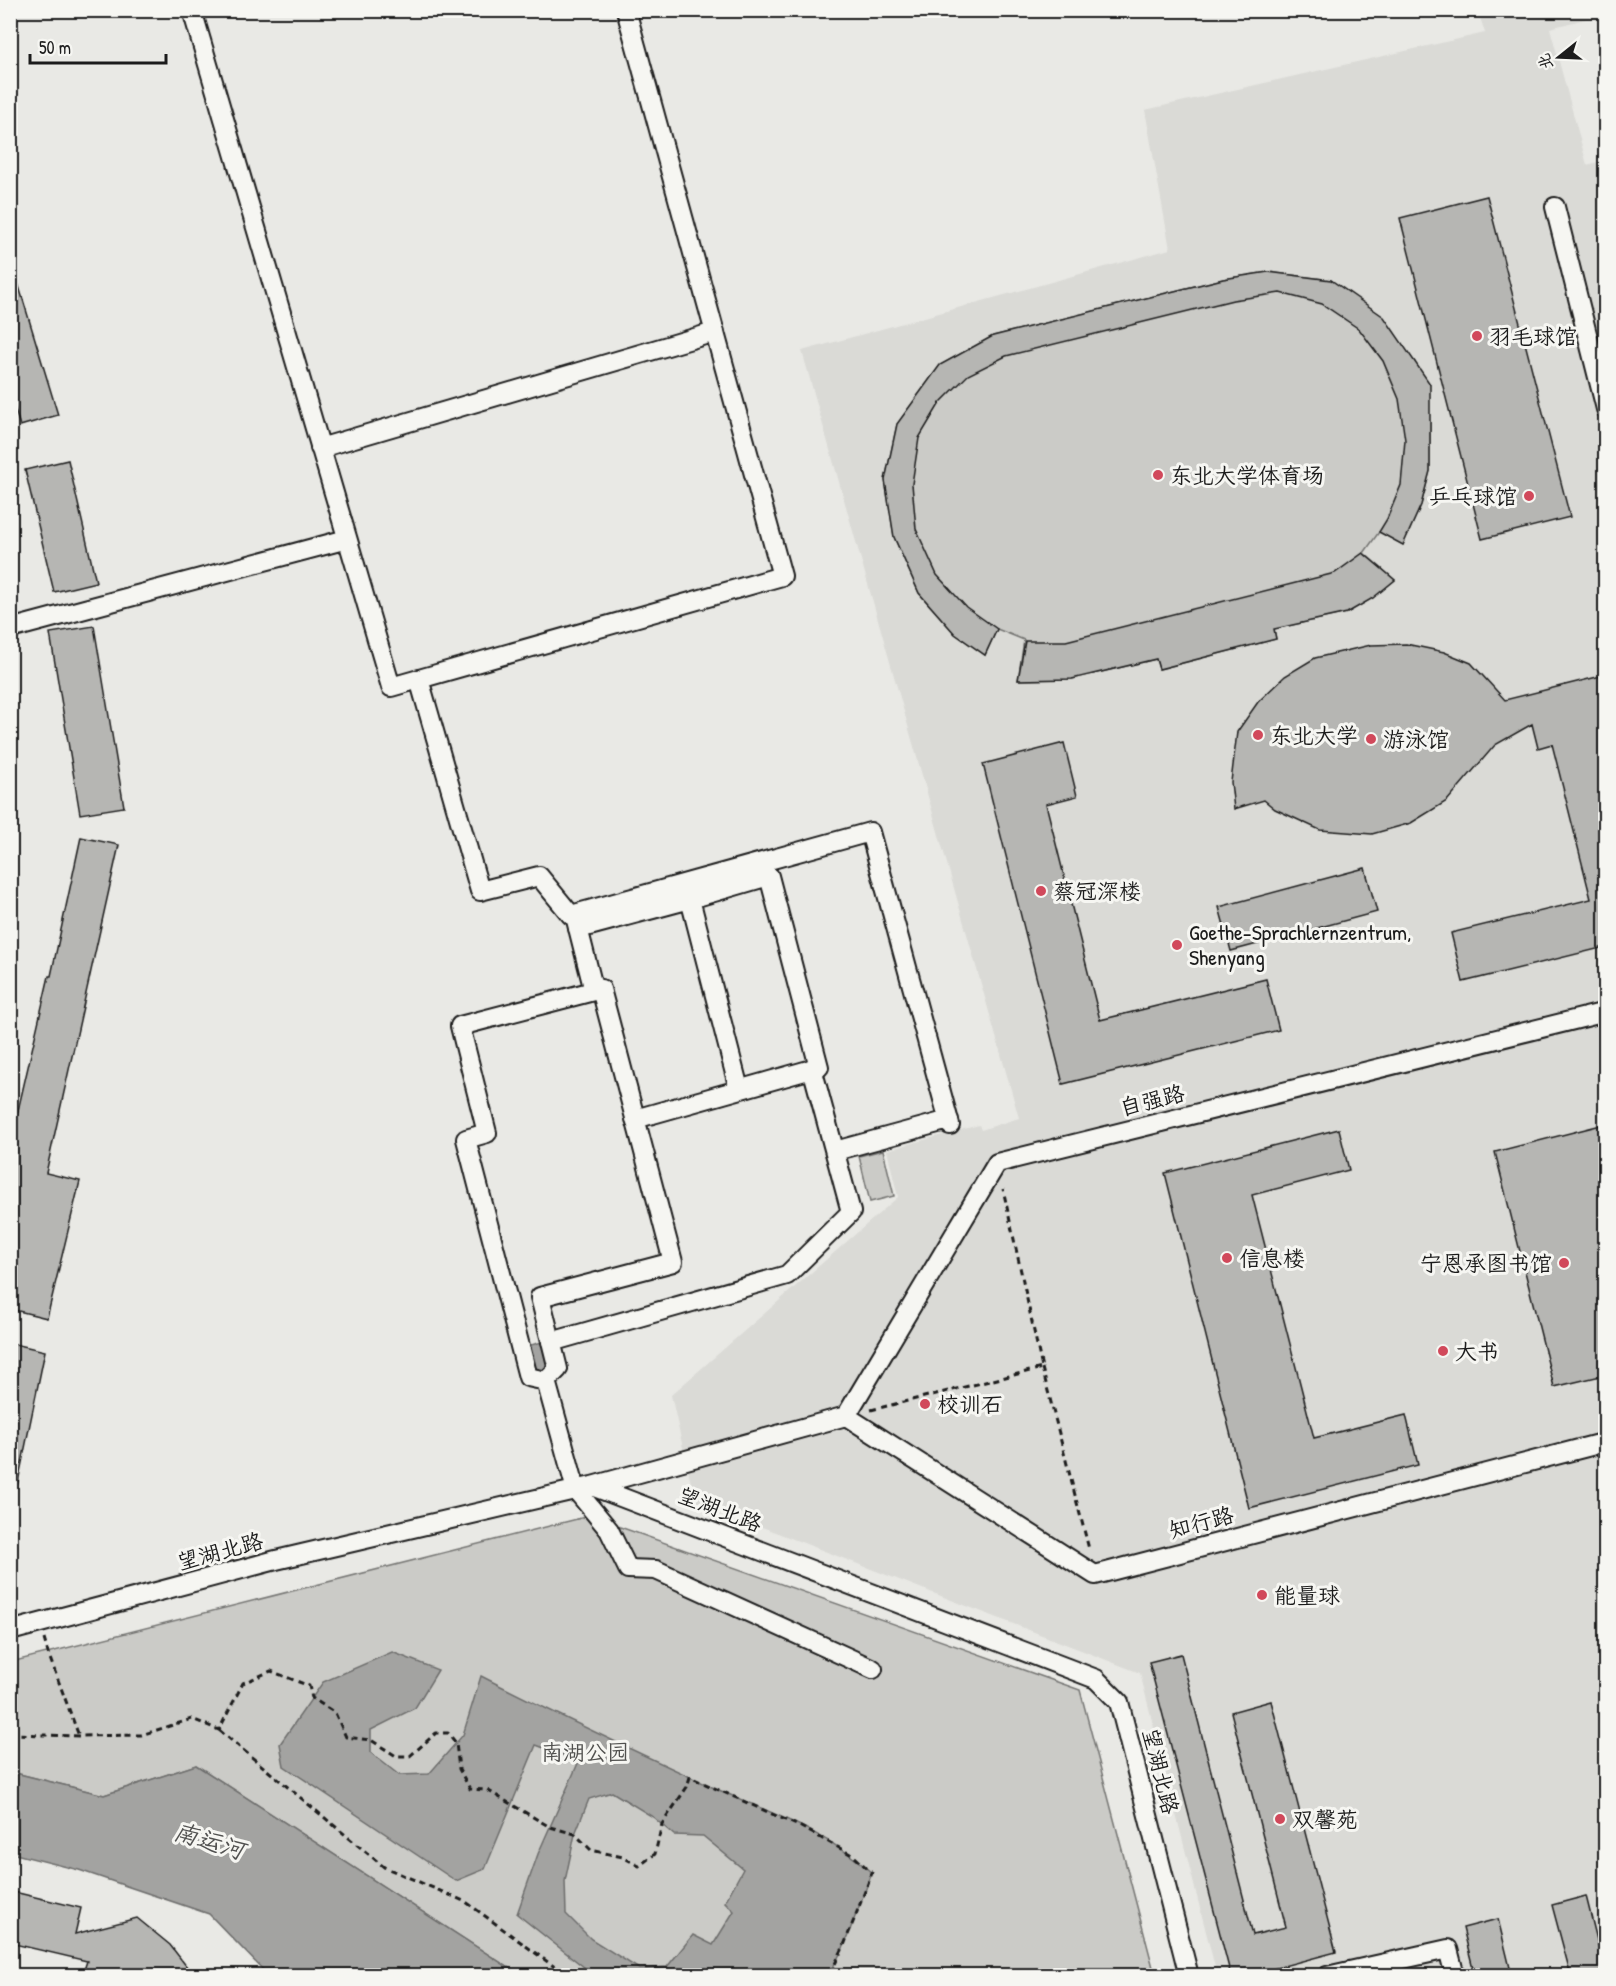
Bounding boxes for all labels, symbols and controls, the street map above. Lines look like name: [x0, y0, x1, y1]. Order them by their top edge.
scale bar: [30, 27, 166, 65]
north arrow: [1529, 27, 1589, 87]
text: 50 m: [39, 35, 71, 60]
text: 北: [1532, 51, 1558, 73]
place label: 羽毛球馆: [1489, 321, 1577, 351]
marker: 羽毛球馆: [1470, 329, 1484, 343]
place label: 东北大学体育场: [1170, 460, 1324, 490]
marker: 东北大学体育场: [1151, 468, 1165, 482]
place label: 乒乓球馆: [1429, 481, 1517, 511]
marker: 乒乓球馆: [1522, 489, 1536, 503]
place label: 东北大学: [1270, 720, 1358, 750]
place label: 游泳馆: [1383, 724, 1449, 754]
marker: 东北大学: [1251, 728, 1265, 742]
marker: 游泳馆: [1364, 732, 1378, 746]
place label: 蔡冠深楼: [1053, 876, 1141, 906]
marker: 蔡冠深楼: [1034, 884, 1048, 898]
place label: Goethe-Sprachlernzentrum, Shenyang: [1189, 917, 1411, 972]
marker: Goethe-Sprachlernzentrum, Shenyang: [1170, 938, 1184, 952]
street label: 自强路: [1116, 1077, 1188, 1123]
place label: 信息楼: [1239, 1243, 1305, 1273]
place label: 宁恩承图书馆: [1420, 1248, 1552, 1278]
marker: 信息楼: [1220, 1251, 1234, 1265]
marker: 宁恩承图书馆: [1557, 1256, 1571, 1270]
place label: 大书: [1455, 1336, 1499, 1366]
marker: 大书: [1436, 1344, 1450, 1358]
place label: 校训石: [937, 1389, 1003, 1419]
marker: 校训石: [918, 1397, 932, 1411]
street label: 望湖北路: [674, 1479, 766, 1539]
street label: 知行路: [1165, 1499, 1237, 1545]
street label: 望湖北路: [174, 1525, 266, 1577]
place label: 能量球: [1274, 1580, 1340, 1610]
marker: 能量球: [1255, 1588, 1269, 1602]
street label: 望湖北路: [1136, 1725, 1186, 1817]
park label: 南湖公园: [541, 1737, 629, 1767]
place label: 双馨苑: [1292, 1804, 1358, 1834]
marker: 双馨苑: [1273, 1812, 1287, 1826]
water label: 南运河: [170, 1814, 252, 1867]

